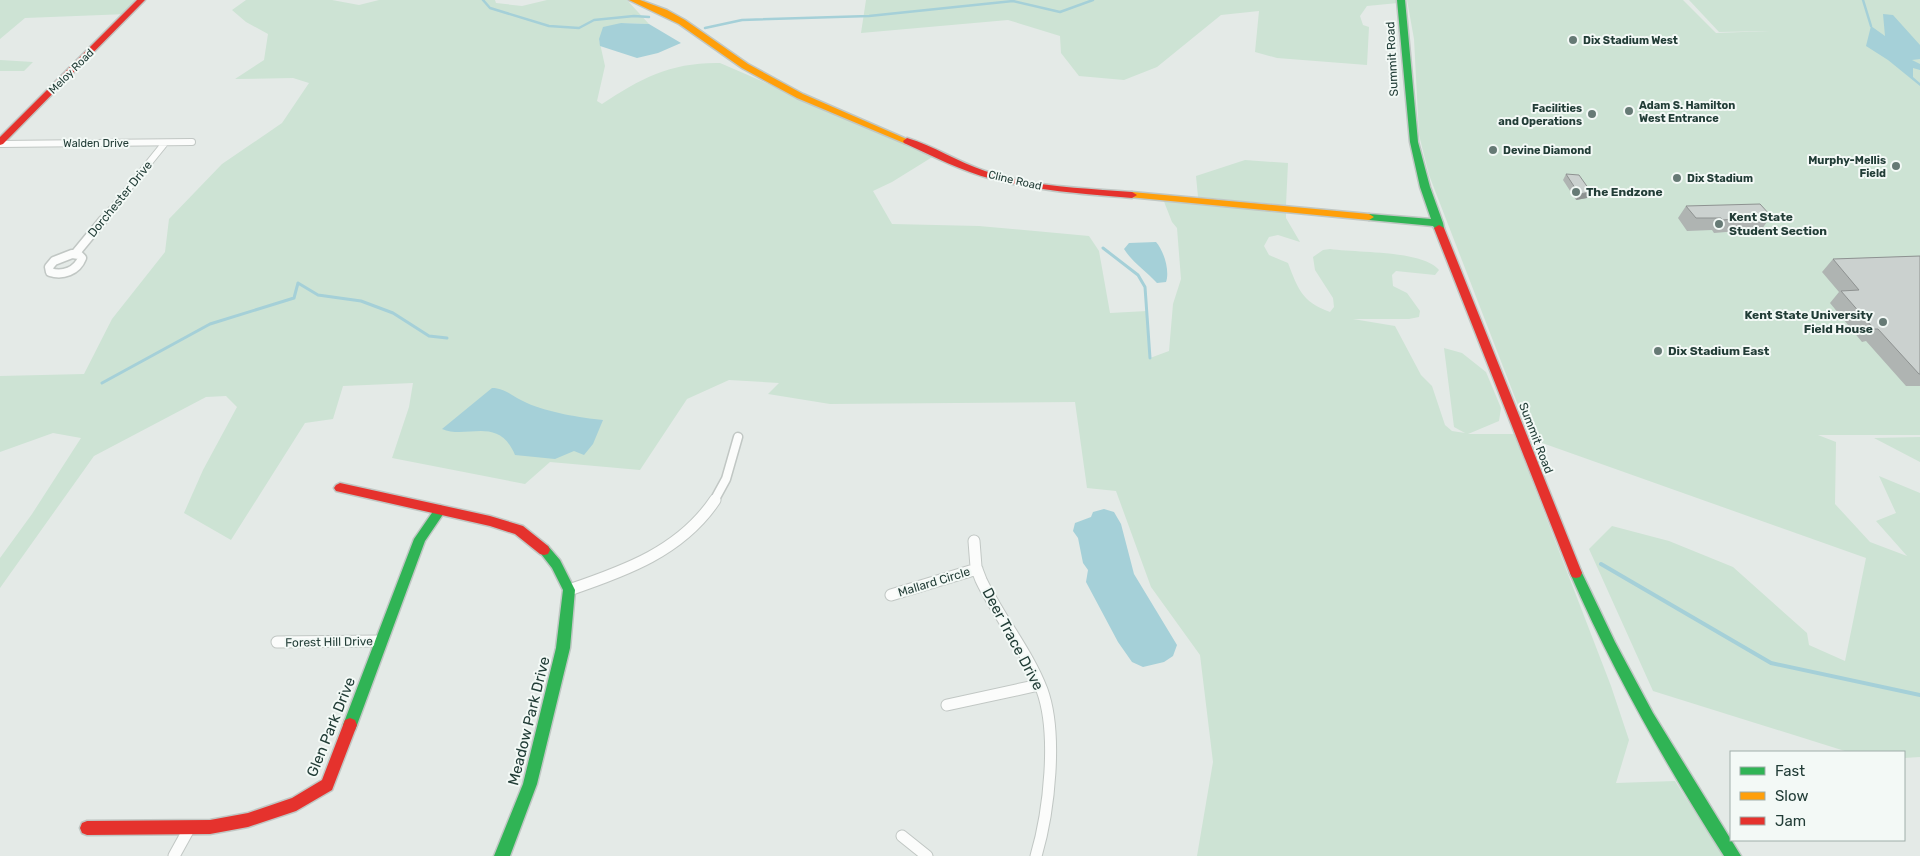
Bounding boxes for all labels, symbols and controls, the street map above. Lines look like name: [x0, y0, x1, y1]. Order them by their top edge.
street label: Summit Road: [1383, 21, 1401, 97]
marker: Dix Stadium West: [1567, 34, 1579, 46]
place label: Dix Stadium West: [1583, 34, 1678, 47]
street label: Meloy Road: [46, 46, 97, 97]
place label: Adam S. Hamilton West Entrance: [1639, 99, 1735, 125]
place label: Facilities and Operations: [1498, 102, 1582, 128]
marker: Adam S. Hamilton West Entrance: [1623, 105, 1635, 117]
marker: Facilities and Operations: [1586, 108, 1598, 120]
street label: Walden Drive: [63, 137, 129, 150]
marker: Devine Diamond: [1487, 144, 1499, 156]
place label: Devine Diamond: [1503, 144, 1591, 157]
place label: Murphy-Mellis Field: [1808, 154, 1886, 180]
street label: Dorchester Drive: [85, 158, 155, 240]
marker: Murphy-Mellis Field: [1890, 160, 1902, 172]
street label: Cline Road: [987, 168, 1043, 193]
marker: Dix Stadium: [1671, 172, 1683, 184]
place label: Dix Stadium: [1687, 172, 1753, 185]
place label: The Endzone: [1586, 185, 1663, 199]
marker: The Endzone: [1570, 186, 1582, 198]
place label: Kent State Student Section: [1729, 210, 1827, 238]
marker: Kent State Student Section: [1713, 218, 1725, 230]
place label: Kent State University Field House: [1744, 308, 1873, 336]
marker: Kent State University Field House: [1877, 316, 1889, 328]
place label: Dix Stadium East: [1668, 344, 1770, 358]
marker: Dix Stadium East: [1652, 345, 1664, 357]
street label: Summit Road: [1516, 400, 1556, 476]
street label: Mallard Circle: [896, 564, 972, 600]
street label: Deer Trace Drive: [978, 585, 1048, 693]
street label: Forest Hill Drive: [285, 634, 373, 650]
street label: Meadow Park Drive: [504, 655, 554, 787]
street label: Glen Park Drive: [303, 675, 359, 779]
legend: [1730, 751, 1905, 841]
text: Fast: [1775, 762, 1805, 780]
text: Slow: [1775, 787, 1808, 805]
text: Jam: [1775, 812, 1806, 830]

